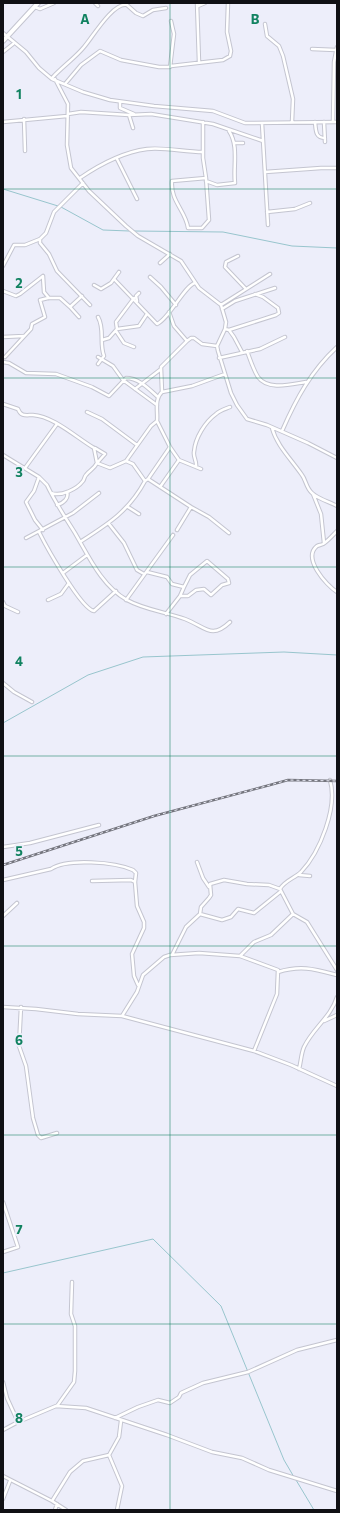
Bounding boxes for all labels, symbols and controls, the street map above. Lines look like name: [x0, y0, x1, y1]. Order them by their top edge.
text: A: [80, 11, 90, 27]
text: B: [251, 11, 260, 27]
text: 1: [16, 86, 22, 102]
text: 2: [15, 275, 23, 291]
text: 3: [15, 464, 23, 480]
text: 4: [15, 653, 23, 669]
text: 5: [15, 843, 23, 859]
text: 6: [15, 1032, 23, 1048]
text: 7: [15, 1221, 23, 1237]
text: 8: [15, 1410, 23, 1426]

